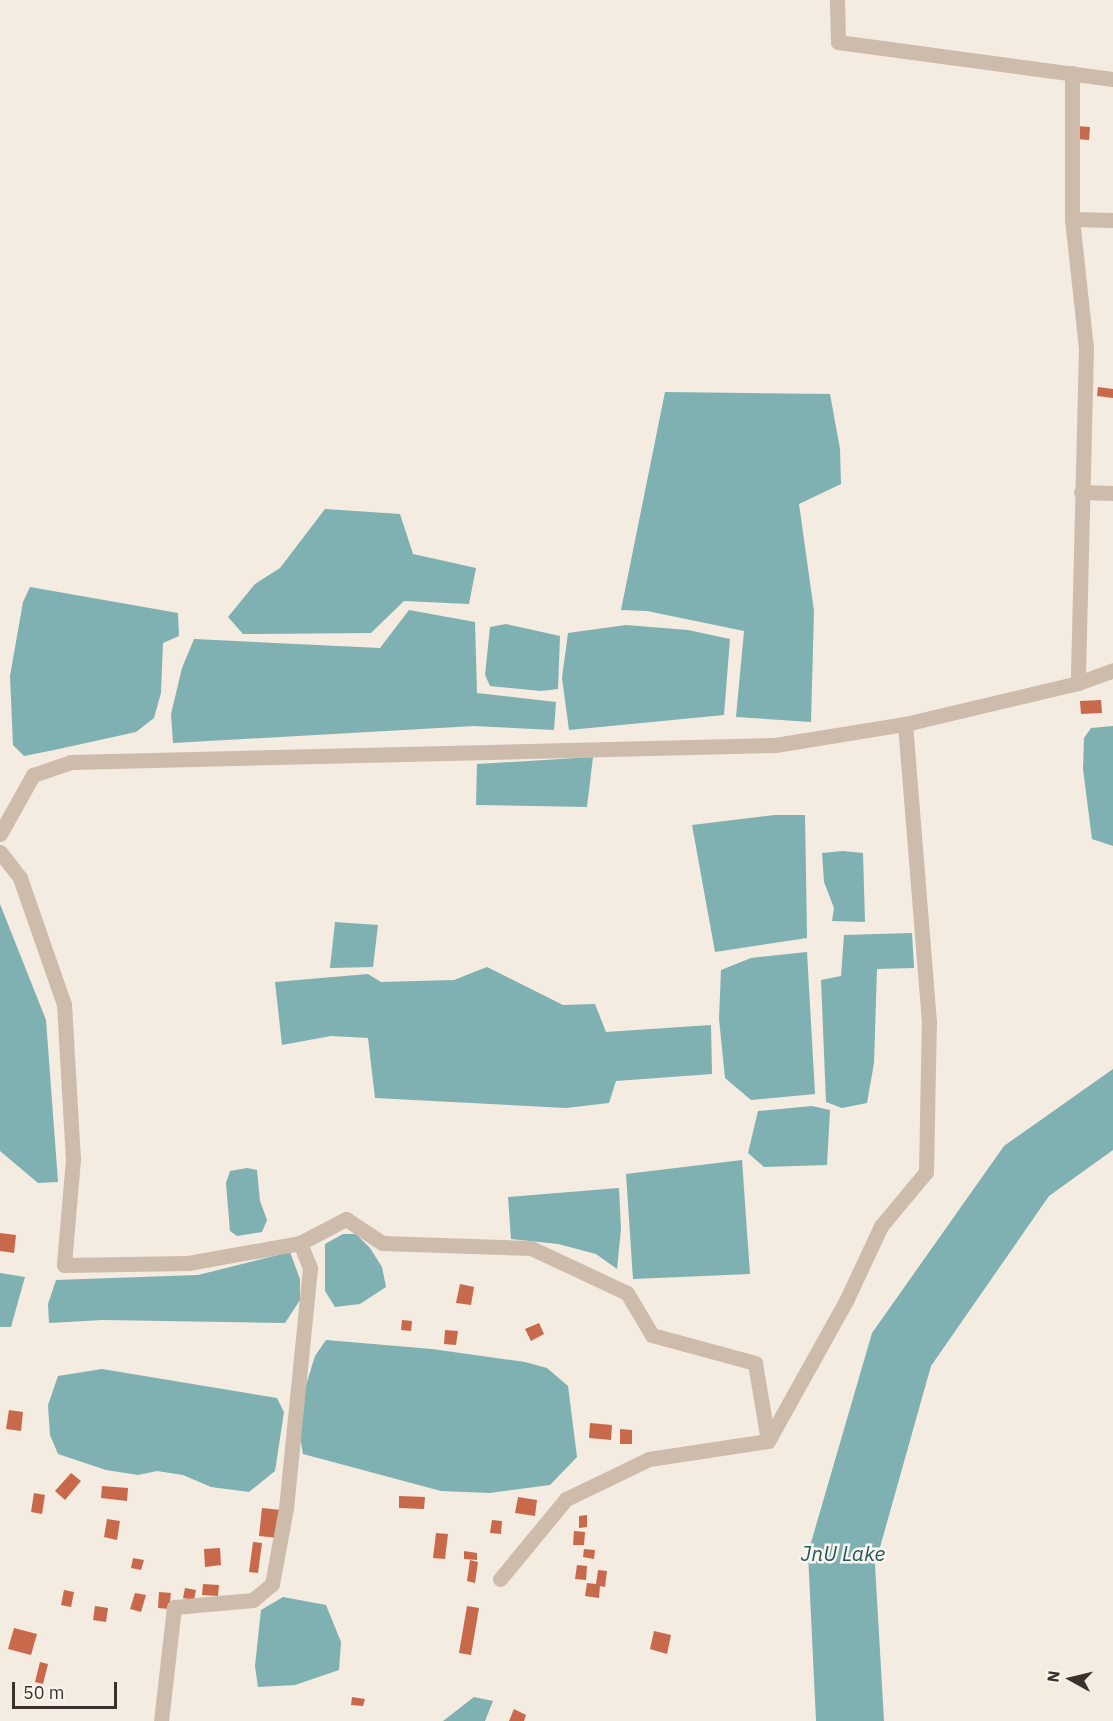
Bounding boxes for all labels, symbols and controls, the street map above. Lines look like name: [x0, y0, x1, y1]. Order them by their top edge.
water label: JnU Lake: [801, 1540, 885, 1566]
north arrow: [1041, 1649, 1101, 1709]
text: N: [1042, 1669, 1064, 1684]
scale bar: [15, 1670, 120, 1708]
text: 50 m: [23, 1681, 65, 1704]

